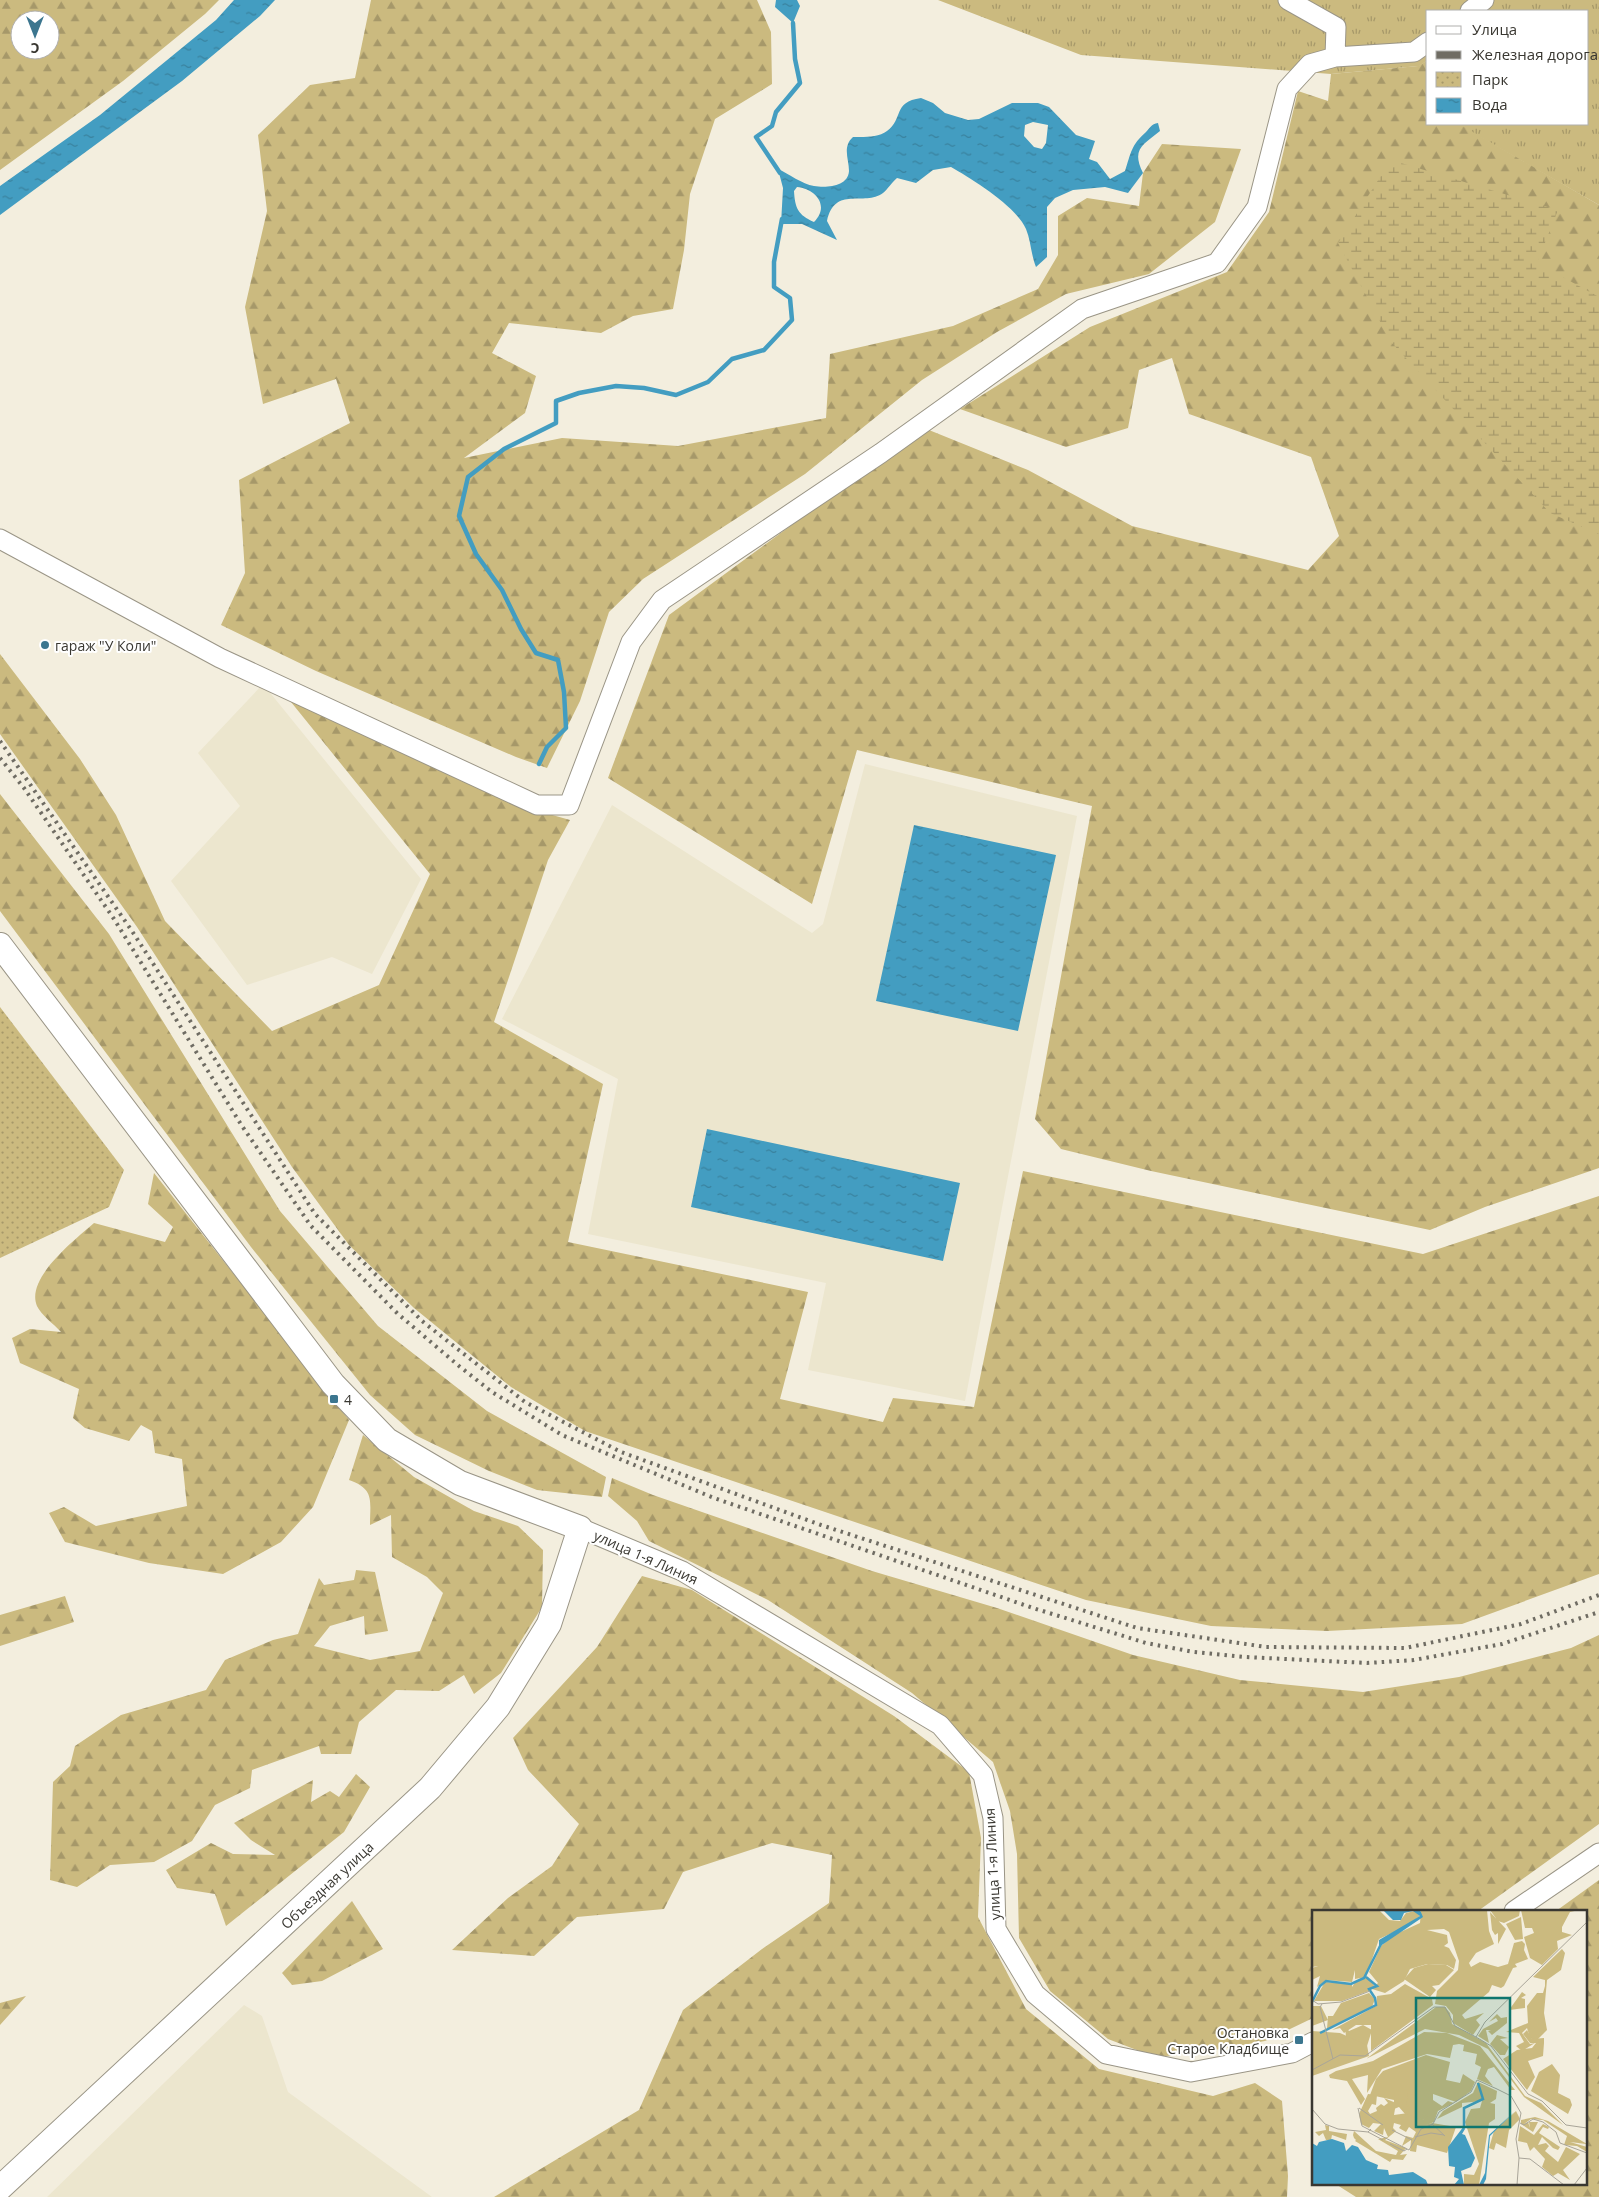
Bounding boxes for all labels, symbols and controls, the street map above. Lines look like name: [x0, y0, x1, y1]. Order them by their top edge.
north arrow: [10, 10, 60, 60]
legend: [1426, 10, 1589, 125]
text: Улица: [1472, 19, 1517, 39]
text: С: [30, 39, 39, 58]
text: Железная дорога: [1472, 44, 1598, 64]
text: Парк: [1472, 69, 1508, 89]
text: Вода: [1472, 94, 1508, 114]
place label: гараж "У Коли": [55, 636, 156, 655]
marker: гараж "У Коли": [39, 639, 51, 651]
place label: 4: [344, 1390, 352, 1409]
marker: 4: [328, 1393, 340, 1405]
street label: улица 1-я Линия: [591, 1525, 701, 1589]
street label: улица 1-я Линия: [980, 1807, 1004, 1921]
street label: Объездная улица: [277, 1837, 377, 1933]
inset map: [1312, 1910, 1586, 2184]
place label: Остановка Старое Кладбище: [1167, 2023, 1289, 2058]
marker: Остановка Старое Кладбище: [1293, 2034, 1305, 2046]

